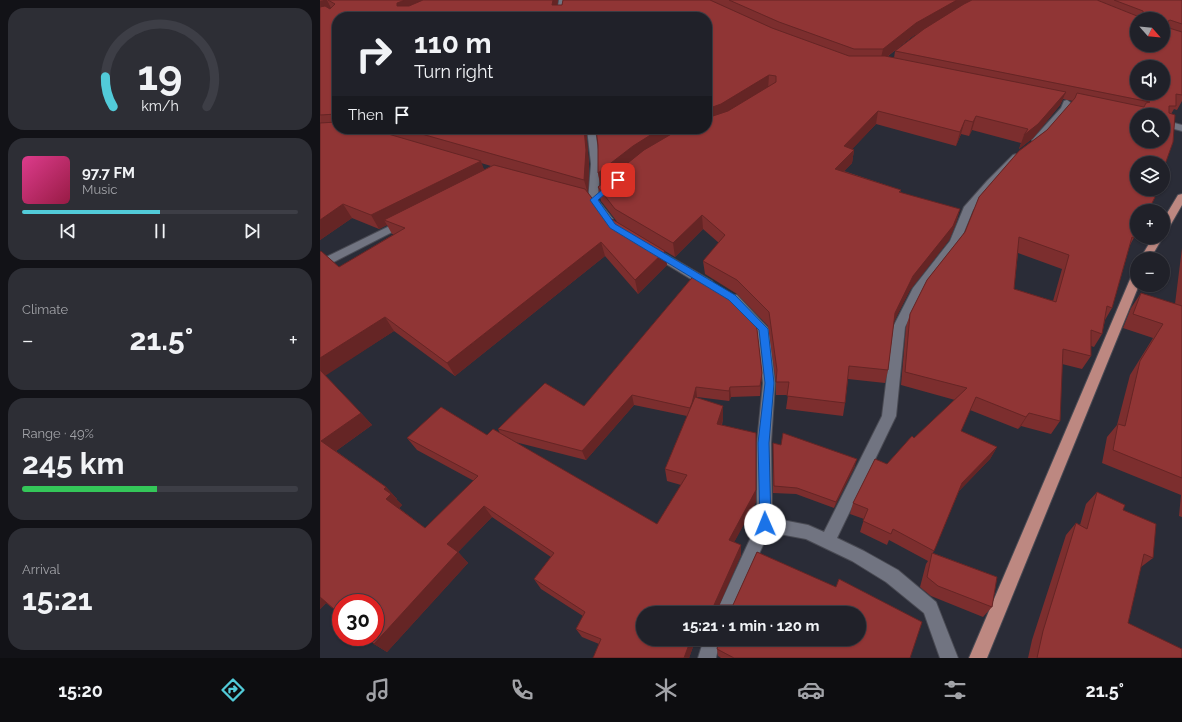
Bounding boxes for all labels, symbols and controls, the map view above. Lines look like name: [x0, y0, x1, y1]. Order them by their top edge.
north arrow: [1130, 12, 1170, 52]
map controls: [1130, 12, 1170, 292]
text: 110 m: [414, 27, 492, 60]
icon: right: [348, 28, 400, 80]
text: 19: [137, 51, 183, 100]
button: sound: [1130, 60, 1170, 100]
text: Turn right: [414, 61, 493, 82]
text: km/h: [141, 98, 179, 114]
icon: arrive: [391, 104, 413, 126]
text: Then: [348, 106, 383, 124]
button: search: [1130, 108, 1170, 148]
button: layers: [1130, 156, 1170, 196]
pin: [601, 163, 635, 197]
text: 97.7 FM: [82, 164, 135, 182]
icon: arrive: [607, 169, 629, 191]
text: Music: [82, 182, 117, 197]
button: +: [1130, 204, 1170, 244]
icon: previous: [57, 220, 79, 242]
icon: pause: [149, 220, 171, 242]
icon: next: [241, 220, 263, 242]
button: −: [1130, 252, 1170, 292]
text: Climate: [22, 302, 68, 317]
text: 21.5°: [130, 322, 193, 357]
text: −: [22, 327, 34, 353]
text: +: [289, 327, 298, 353]
text: Range · 49%: [22, 426, 94, 441]
text: 245 km: [22, 446, 125, 481]
position arrow: [744, 503, 786, 545]
text: Arrival: [22, 562, 60, 577]
text: 15:21: [22, 582, 93, 617]
speed limit sign: 30: [332, 594, 384, 646]
text: 15:21 · 1 min · 120 m: [683, 617, 819, 635]
icon: directions: [219, 676, 247, 704]
icon: music: [364, 676, 392, 704]
icon: phone: [508, 676, 536, 704]
icon: climate: [652, 676, 680, 704]
icon: car: [797, 676, 825, 704]
icon: filters: [941, 676, 969, 704]
text: 15:20: [58, 680, 103, 701]
text: 21.5°: [1086, 680, 1124, 701]

